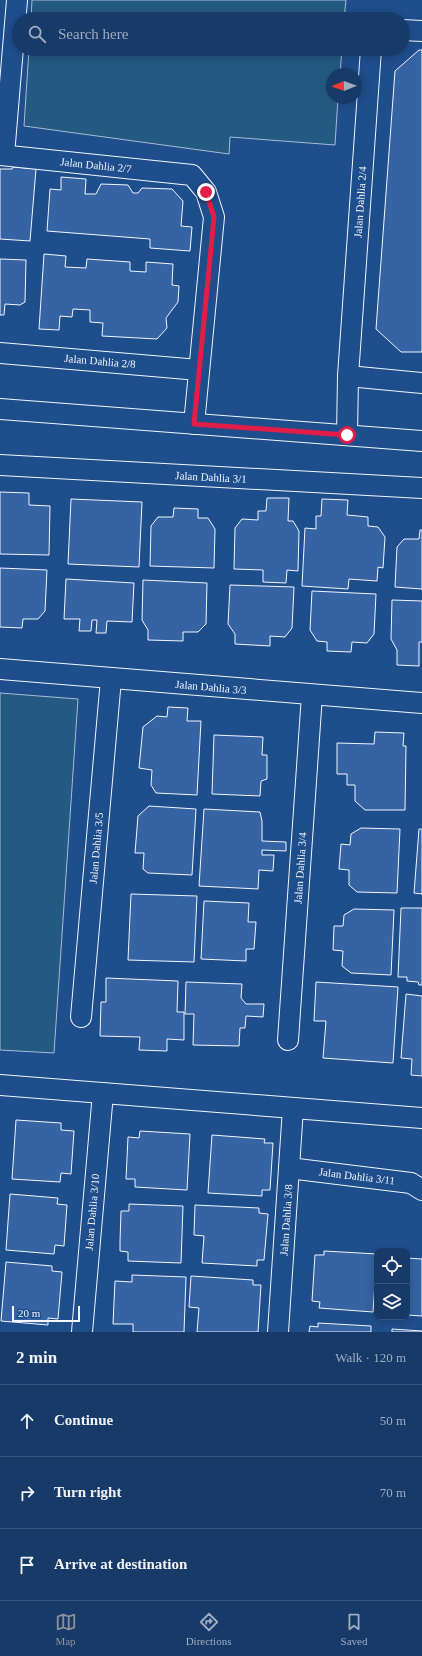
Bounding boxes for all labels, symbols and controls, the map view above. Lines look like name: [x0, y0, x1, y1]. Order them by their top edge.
search box: [12, 12, 410, 56]
icon: search: [26, 23, 48, 45]
text: Search here: [58, 26, 128, 42]
north arrow: [326, 68, 362, 104]
street label: Jalan Dahlia 2/7: [60, 155, 133, 175]
street label: Jalan Dahlia 2/4: [352, 165, 369, 238]
route end: [197, 183, 215, 201]
street label: Jalan Dahlia 2/8: [64, 352, 137, 370]
route start: [338, 426, 356, 444]
street label: Jalan Dahlia 3/1: [175, 469, 247, 485]
street label: Jalan Dahlia 3/3: [175, 678, 248, 696]
street label: Jalan Dahlia 3/5: [87, 811, 105, 884]
street label: Jalan Dahlia 3/4: [292, 831, 309, 904]
street label: Jalan Dahlia 3/11: [318, 1165, 396, 1187]
street label: Jalan Dahlia 3/10: [83, 1173, 101, 1251]
street label: Jalan Dahlia 3/8: [278, 1183, 295, 1256]
map controls: [374, 1248, 410, 1320]
button: locate: [374, 1248, 410, 1284]
button: layers: [374, 1284, 410, 1320]
scale bar: [12, 1304, 80, 1323]
text: 20 m: [18, 1307, 40, 1319]
text: 2 min: [16, 1348, 57, 1367]
text: Walk · 120 m: [335, 1350, 406, 1365]
icon: ahead: [16, 1410, 38, 1432]
text: Continue: [54, 1412, 113, 1428]
text: 50 m: [380, 1413, 406, 1428]
icon: right: [16, 1482, 38, 1504]
text: Turn right: [54, 1484, 121, 1500]
text: 70 m: [380, 1485, 406, 1500]
icon: arrive: [16, 1554, 38, 1576]
text: Arrive at destination: [54, 1556, 187, 1572]
tab: Map: [55, 1611, 77, 1647]
tab: Directions: [186, 1611, 231, 1647]
tab: Saved: [341, 1611, 367, 1647]

